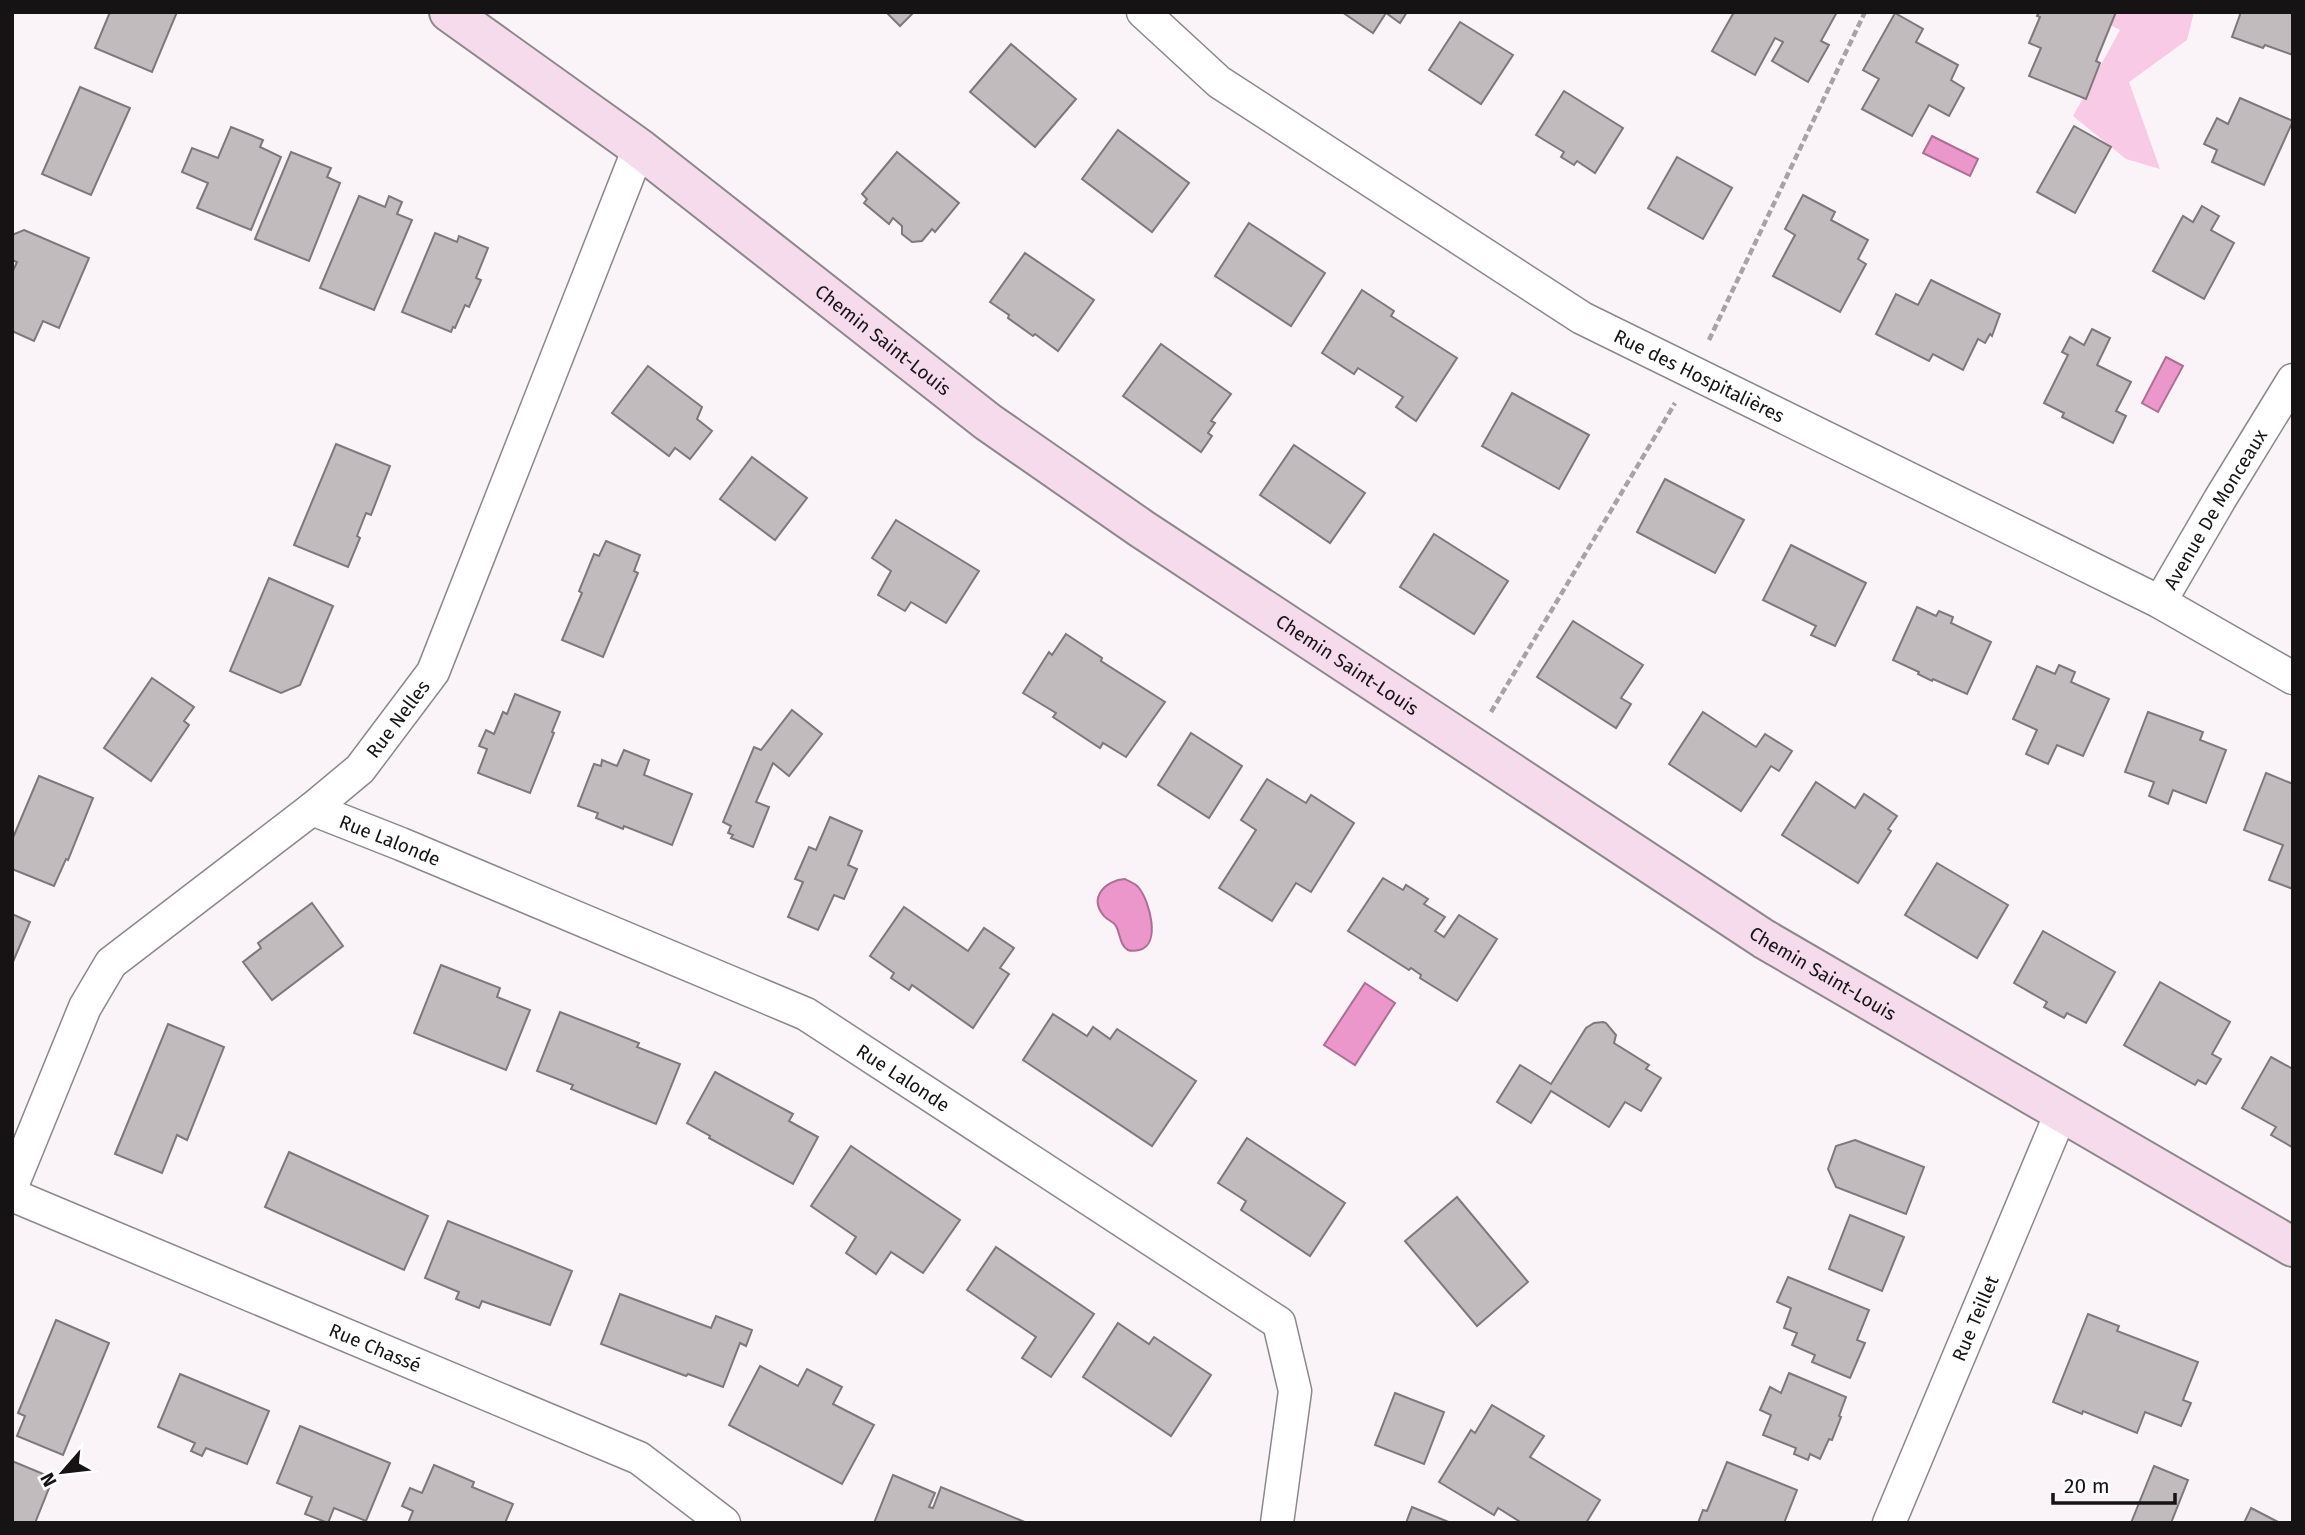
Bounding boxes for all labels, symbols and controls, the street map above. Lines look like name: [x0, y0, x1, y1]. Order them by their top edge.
street label: Chemin Saint-Louis: [810, 280, 955, 400]
street label: Rue des Hospitalières: [1610, 324, 1788, 428]
street label: Avenue De Monceaux: [2159, 424, 2272, 593]
street label: Chemin Saint-Louis: [1272, 610, 1423, 720]
street label: Rue Nelles: [361, 675, 435, 763]
street label: Rue Lalonde: [336, 810, 444, 871]
street label: Chemin Saint-Louis: [1745, 922, 1900, 1026]
street label: Rue Lalonde: [852, 1039, 954, 1117]
street label: Rue Teillet: [1947, 1272, 2004, 1365]
street label: Rue Chassé: [326, 1318, 425, 1377]
north arrow: [28, 1437, 98, 1507]
scale bar: [2053, 1462, 2176, 1506]
text: N: [35, 1469, 62, 1491]
text: 20 m: [2064, 1473, 2110, 1499]

